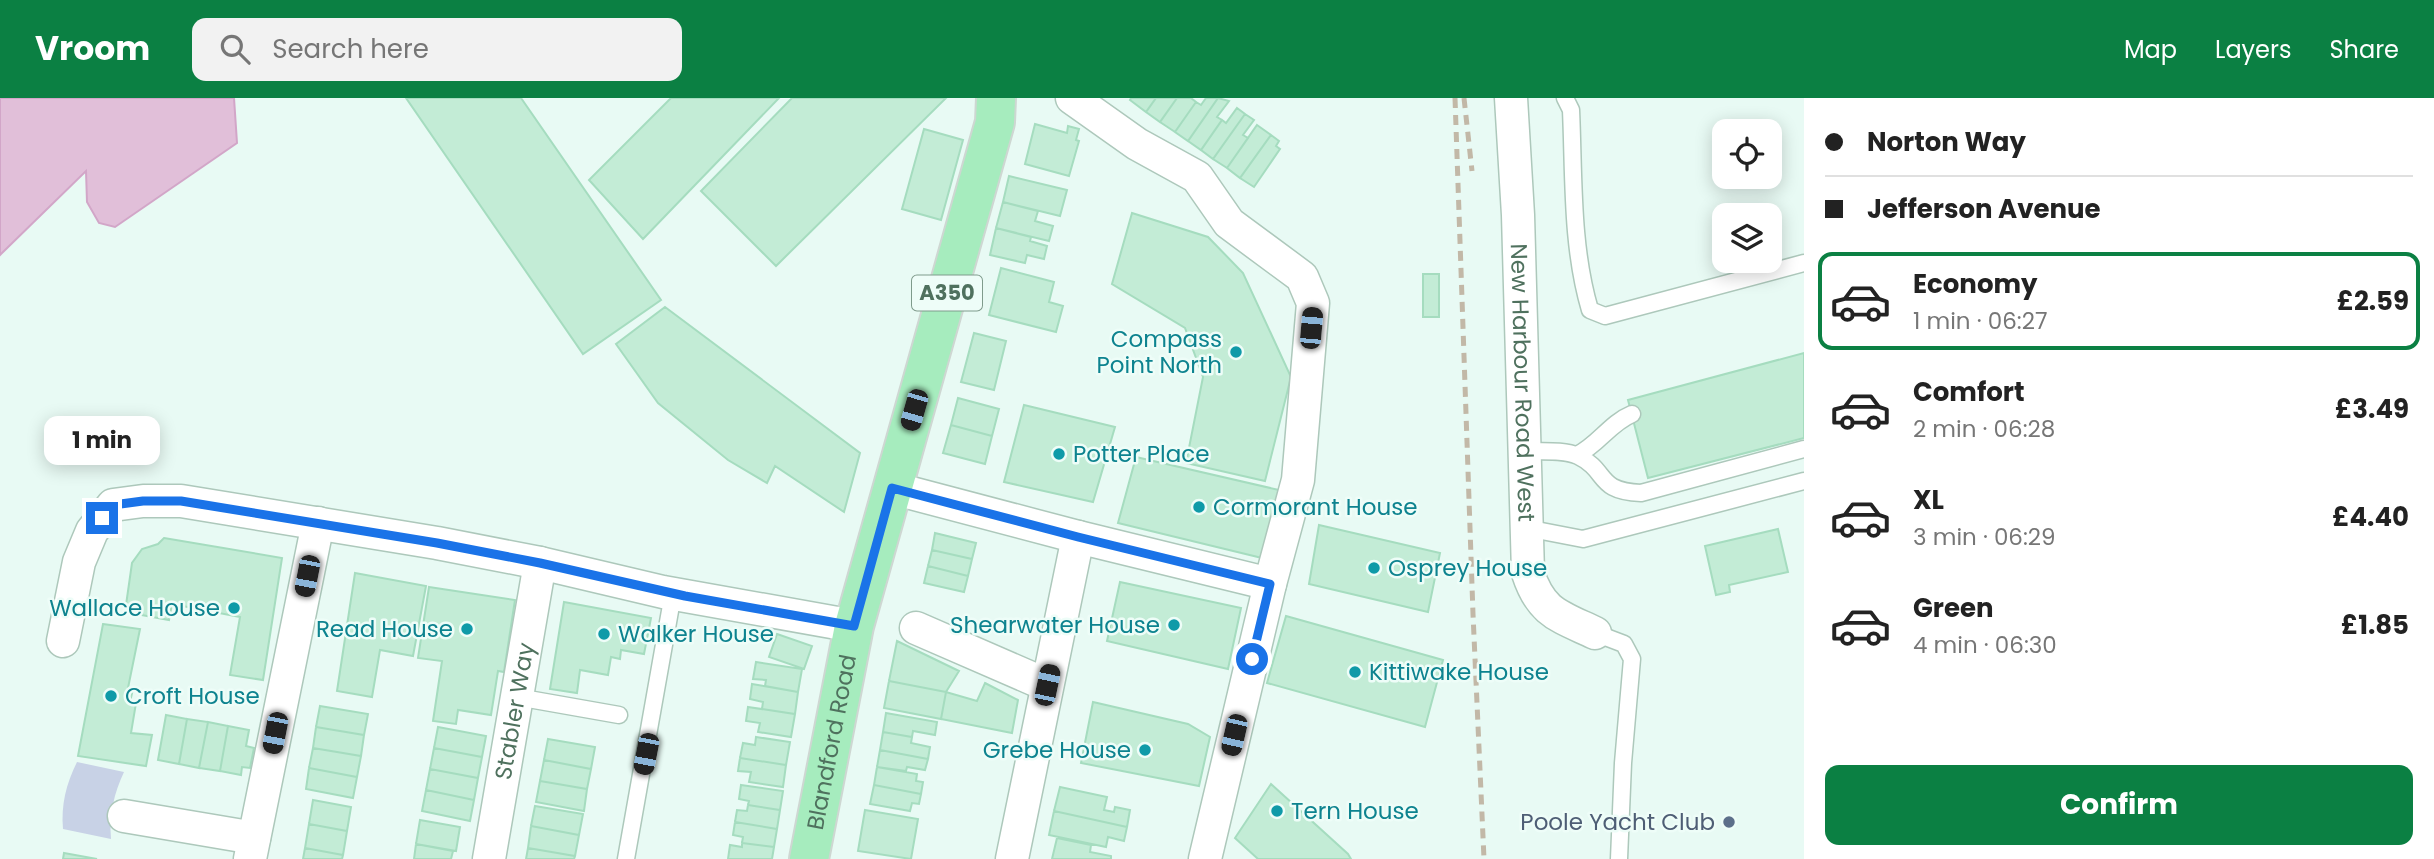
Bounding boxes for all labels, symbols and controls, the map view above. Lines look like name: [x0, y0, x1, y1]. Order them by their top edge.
search box: [192, 18, 682, 81]
text: Vroom: [35, 25, 150, 72]
icon: search: [216, 30, 254, 68]
text: Search here: [272, 31, 429, 67]
text: Map: [2124, 33, 2177, 66]
text: Layers: [2215, 33, 2291, 66]
text: Share: [2329, 33, 2399, 66]
map controls: [1712, 119, 1782, 273]
button: locate: [1712, 119, 1782, 189]
text: Norton Way: [1867, 124, 2026, 160]
text: Jefferson Avenue: [1867, 191, 2101, 227]
button: layers: [1712, 203, 1782, 273]
street label: New Harbour Road West: [1503, 243, 1543, 522]
text: Economy: [1913, 266, 2037, 302]
icon: car: [1829, 270, 1892, 333]
road number: A350: [912, 276, 982, 310]
text: £2.59: [2337, 283, 2409, 319]
text: 1 min · 06:27: [1913, 305, 2047, 337]
car: [1299, 306, 1324, 350]
place label: Compass Point North: [1097, 323, 1222, 381]
marker: Compass Point North: [1228, 344, 1244, 360]
text: Comfort: [1913, 374, 2025, 410]
icon: car: [1829, 378, 1892, 441]
car: [899, 387, 930, 433]
text: £3.49: [2335, 391, 2409, 427]
text: 2 min · 06:28: [1913, 413, 2055, 445]
callout: 1 min: [44, 416, 160, 466]
text: 1 min: [72, 424, 132, 456]
place label: Potter Place: [1073, 438, 1210, 470]
marker: Potter Place: [1051, 446, 1067, 462]
text: XL: [1913, 482, 1944, 518]
icon: car: [1829, 486, 1892, 549]
place label: Cormorant House: [1213, 491, 1417, 523]
marker: Cormorant House: [1191, 499, 1207, 515]
text: £4.40: [2332, 499, 2409, 535]
route end: [86, 502, 118, 534]
text: 3 min · 06:29: [1913, 521, 2056, 553]
place label: Osprey House: [1388, 552, 1547, 584]
car: [293, 553, 322, 599]
marker: Osprey House: [1366, 560, 1382, 576]
text: Green: [1913, 590, 1994, 626]
place label: Wallace House: [49, 592, 220, 624]
icon: car: [1829, 594, 1892, 657]
marker: Wallace House: [226, 600, 242, 616]
text: £1.85: [2341, 607, 2409, 643]
place label: Shearwater House: [950, 609, 1160, 641]
place label: Read House: [316, 613, 453, 645]
marker: Shearwater House: [1166, 617, 1182, 633]
place label: Walker House: [618, 618, 774, 650]
marker: Read House: [459, 621, 475, 637]
marker: Walker House: [596, 626, 612, 642]
text: 4 min · 06:30: [1913, 629, 2057, 661]
street label: Stabler Way: [487, 640, 542, 782]
route start: [1236, 643, 1268, 675]
street label: Blandford Road: [799, 652, 864, 833]
place label: Kittiwake House: [1369, 656, 1549, 688]
car: [1033, 662, 1062, 708]
marker: Kittiwake House: [1347, 664, 1363, 680]
place label: Croft House: [125, 680, 260, 712]
marker: Croft House: [103, 688, 119, 704]
car: [261, 710, 290, 756]
car: [1220, 712, 1249, 758]
car: [632, 731, 661, 777]
place label: Grebe House: [983, 734, 1131, 766]
marker: Grebe House: [1137, 742, 1153, 758]
button: Confirm: [1825, 765, 2413, 845]
place label: Tern House: [1291, 795, 1419, 827]
marker: Tern House: [1269, 803, 1285, 819]
place label: Poole Yacht Club: [1520, 806, 1715, 838]
marker: Poole Yacht Club: [1721, 814, 1737, 830]

